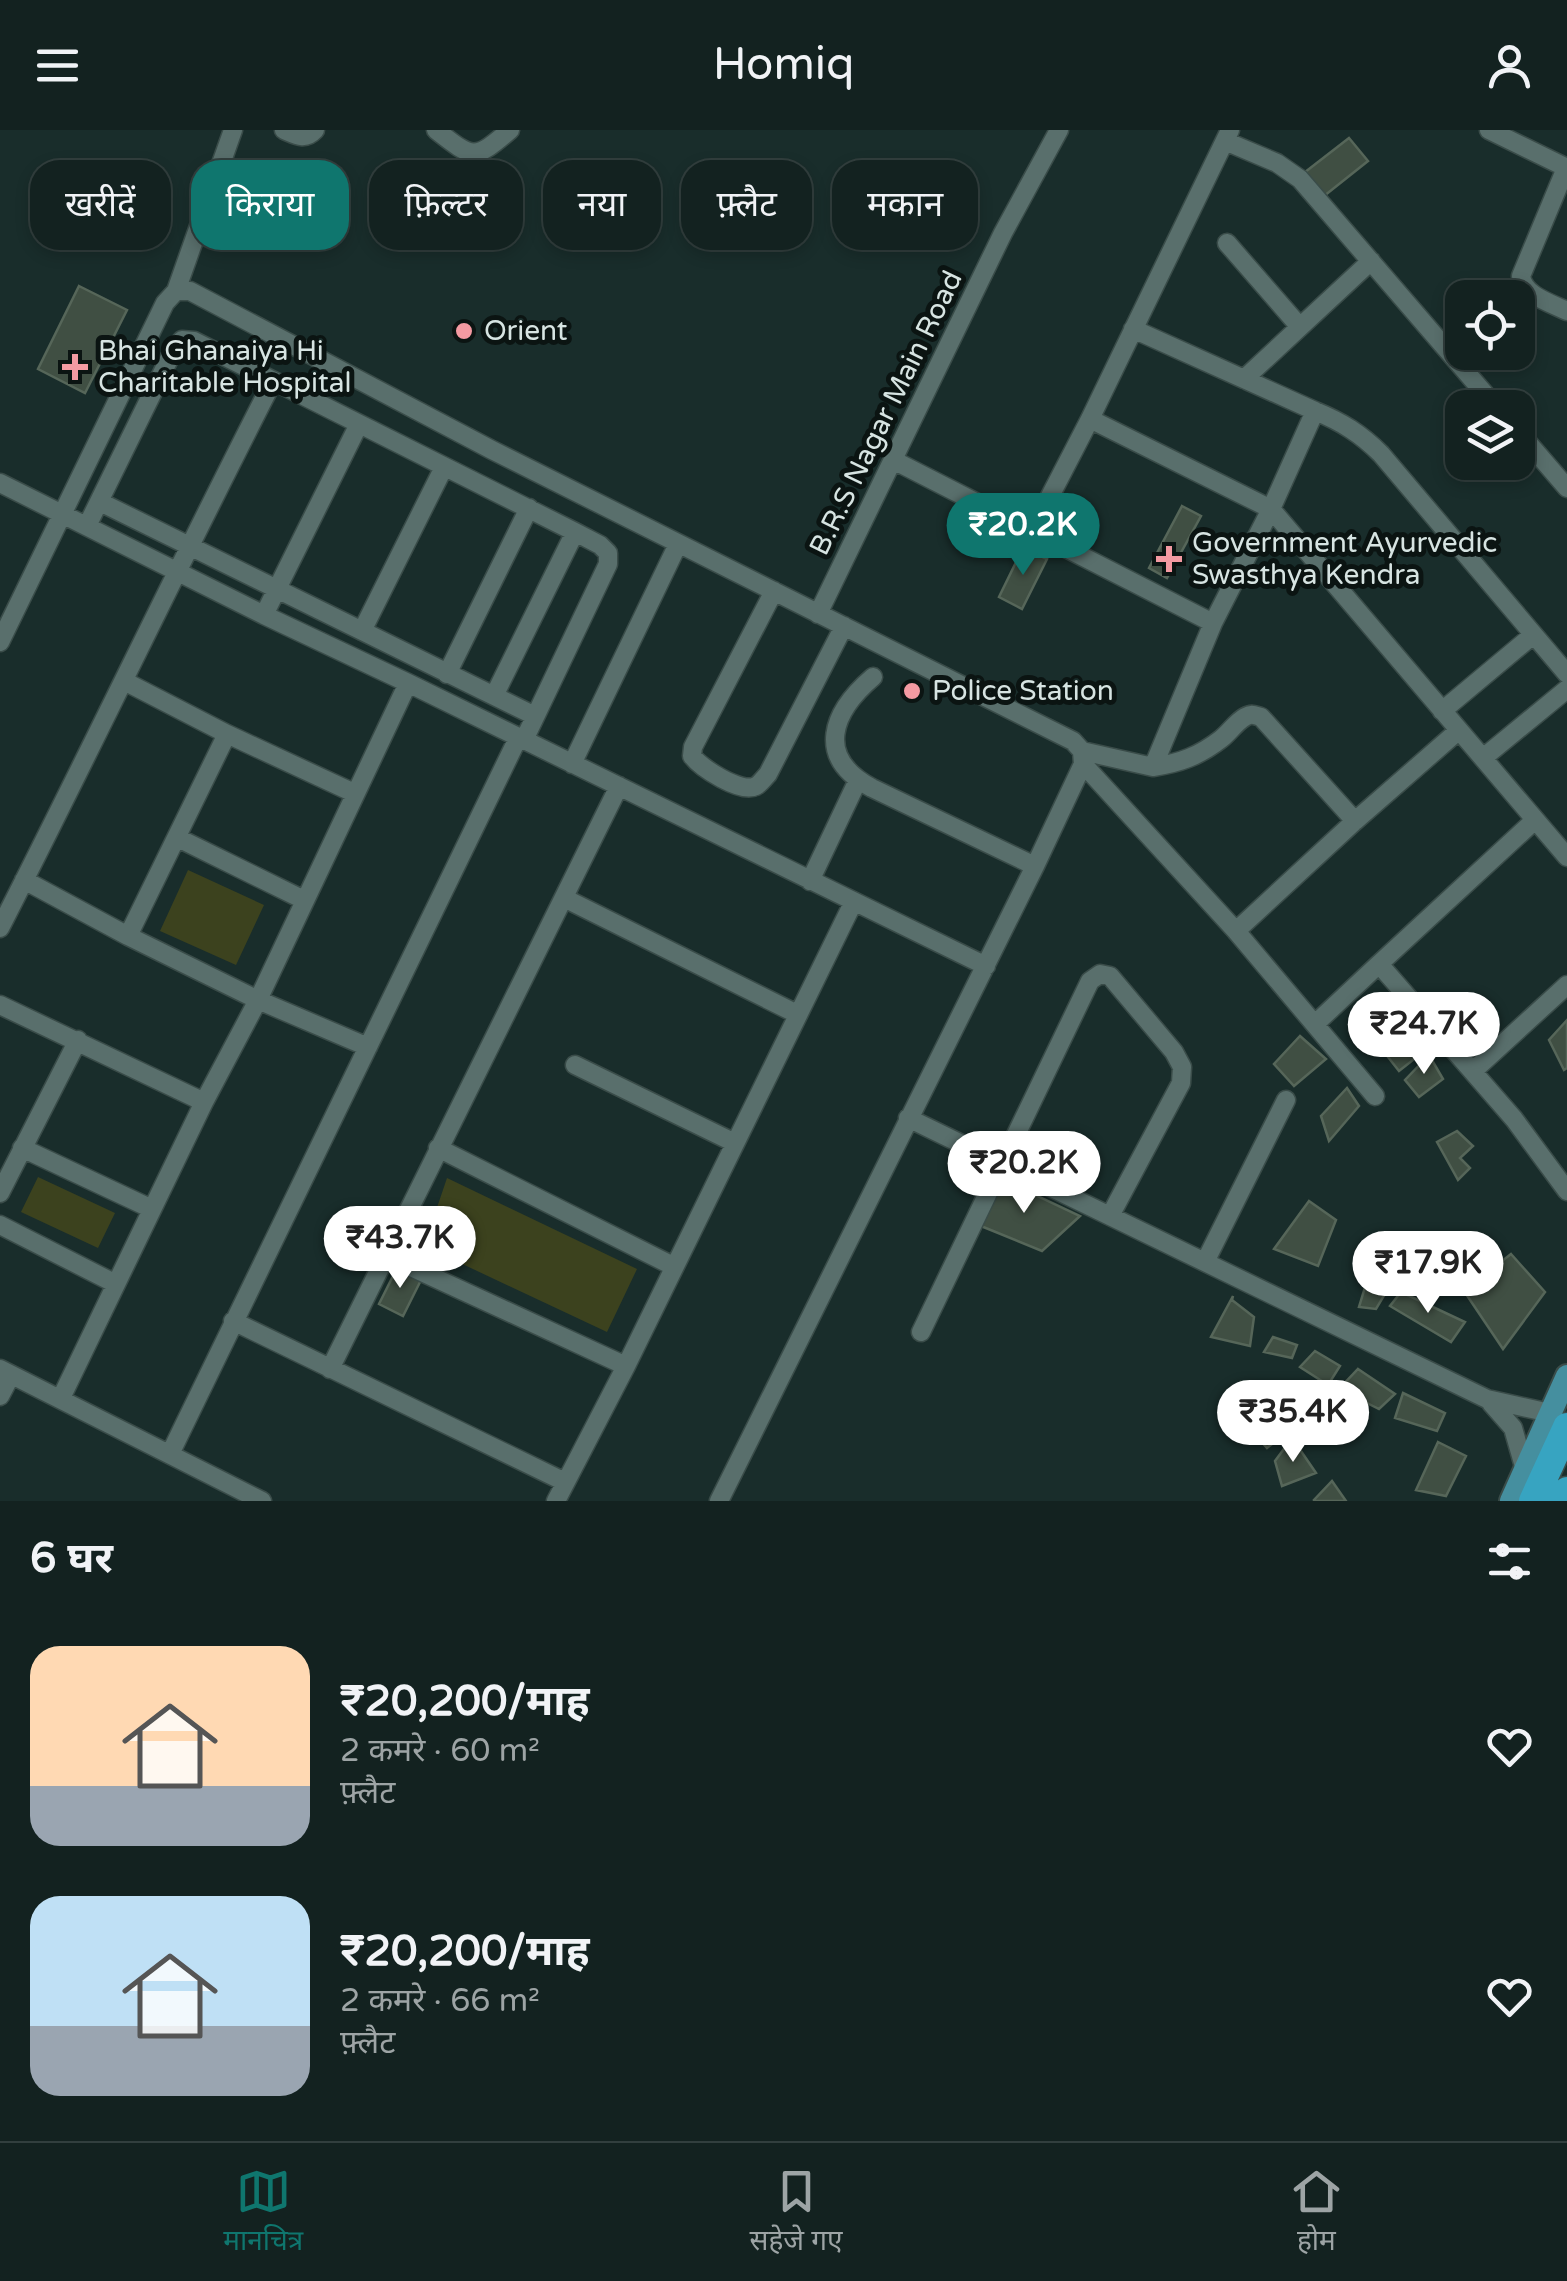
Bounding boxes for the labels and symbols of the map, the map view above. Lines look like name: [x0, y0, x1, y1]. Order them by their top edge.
street label: B.R.S Nagar Main Road: [802, 265, 970, 561]
place label: Orient: [484, 314, 568, 348]
marker: Orient: [453, 320, 475, 342]
place label: Bhai Ghanaiya Hi Charitable Hospital: [98, 334, 351, 400]
marker: Bhai Ghanaiya Hi Charitable Hospital: [62, 354, 88, 380]
pin: ₹20.2K: [942, 493, 1104, 578]
place label: Government Ayurvedic Swasthya Kendra: [1192, 526, 1497, 592]
marker: Government Ayurvedic Swasthya Kendra: [1156, 546, 1182, 572]
place label: Police Station: [932, 674, 1114, 708]
marker: Police Station: [901, 680, 923, 702]
pin: ₹24.7K: [1343, 992, 1505, 1077]
pin: ₹20.2K: [943, 1131, 1105, 1216]
pin: ₹43.7K: [319, 1206, 481, 1291]
pin: ₹17.9K: [1347, 1231, 1509, 1316]
pin: ₹35.4K: [1212, 1380, 1374, 1465]

